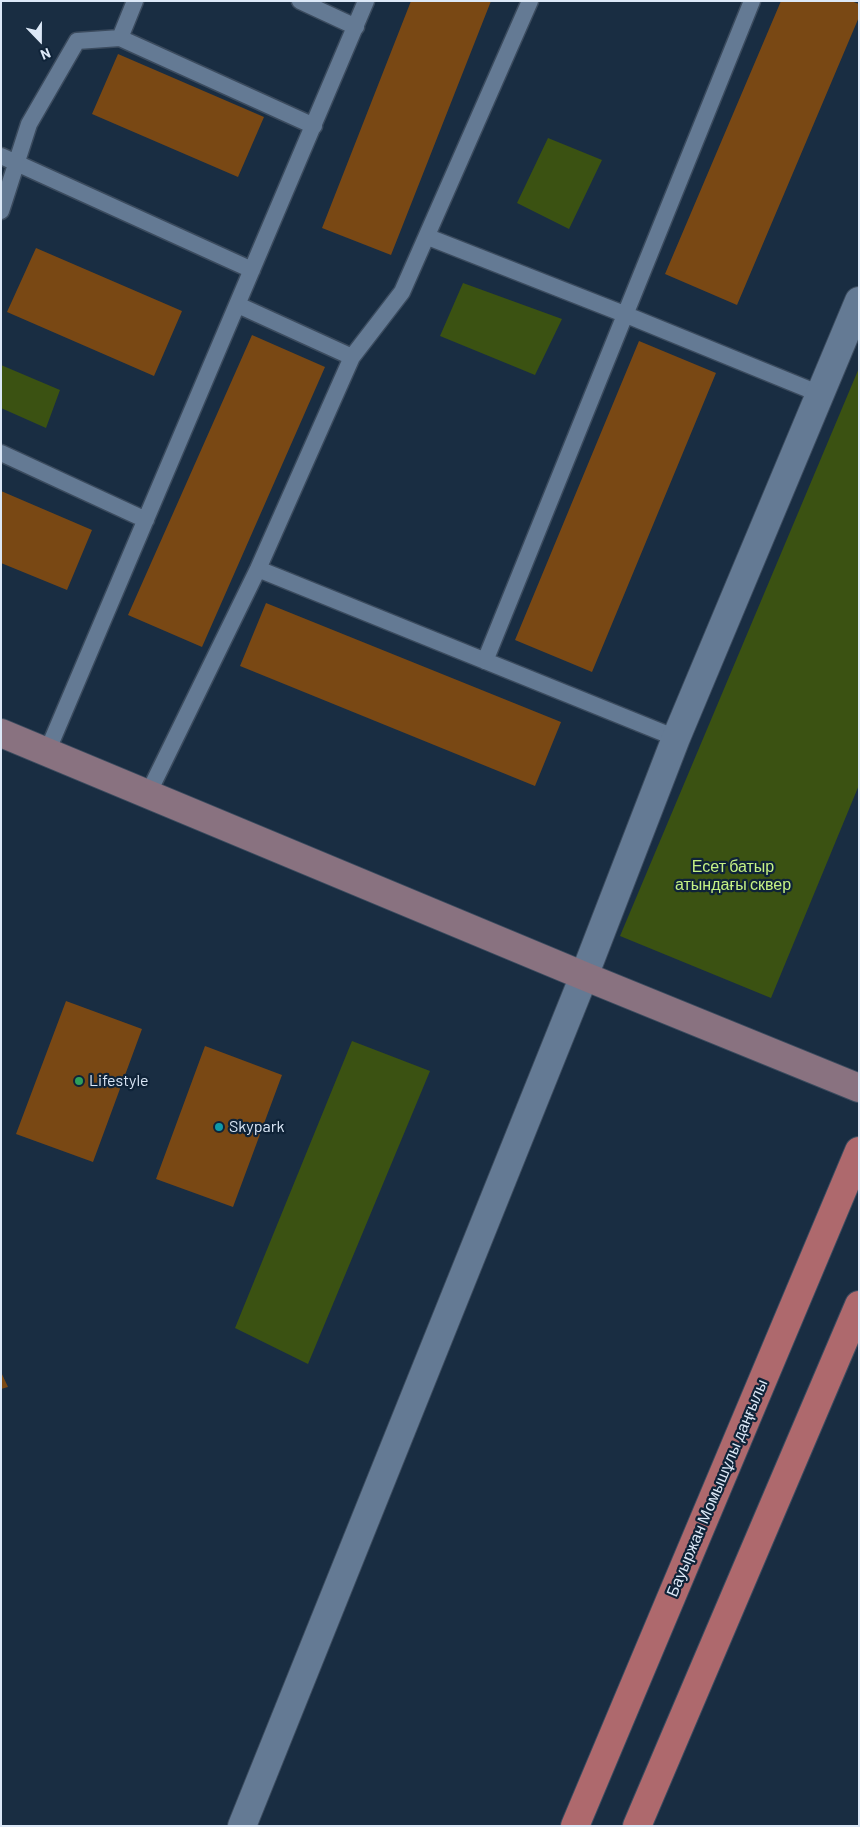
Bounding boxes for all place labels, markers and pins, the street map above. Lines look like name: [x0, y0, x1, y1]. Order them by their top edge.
place label: Lifestyle: [89, 1071, 149, 1091]
marker: Lifestyle: [73, 1075, 85, 1087]
place label: Skypark: [229, 1117, 285, 1137]
marker: Skypark: [213, 1121, 225, 1133]

